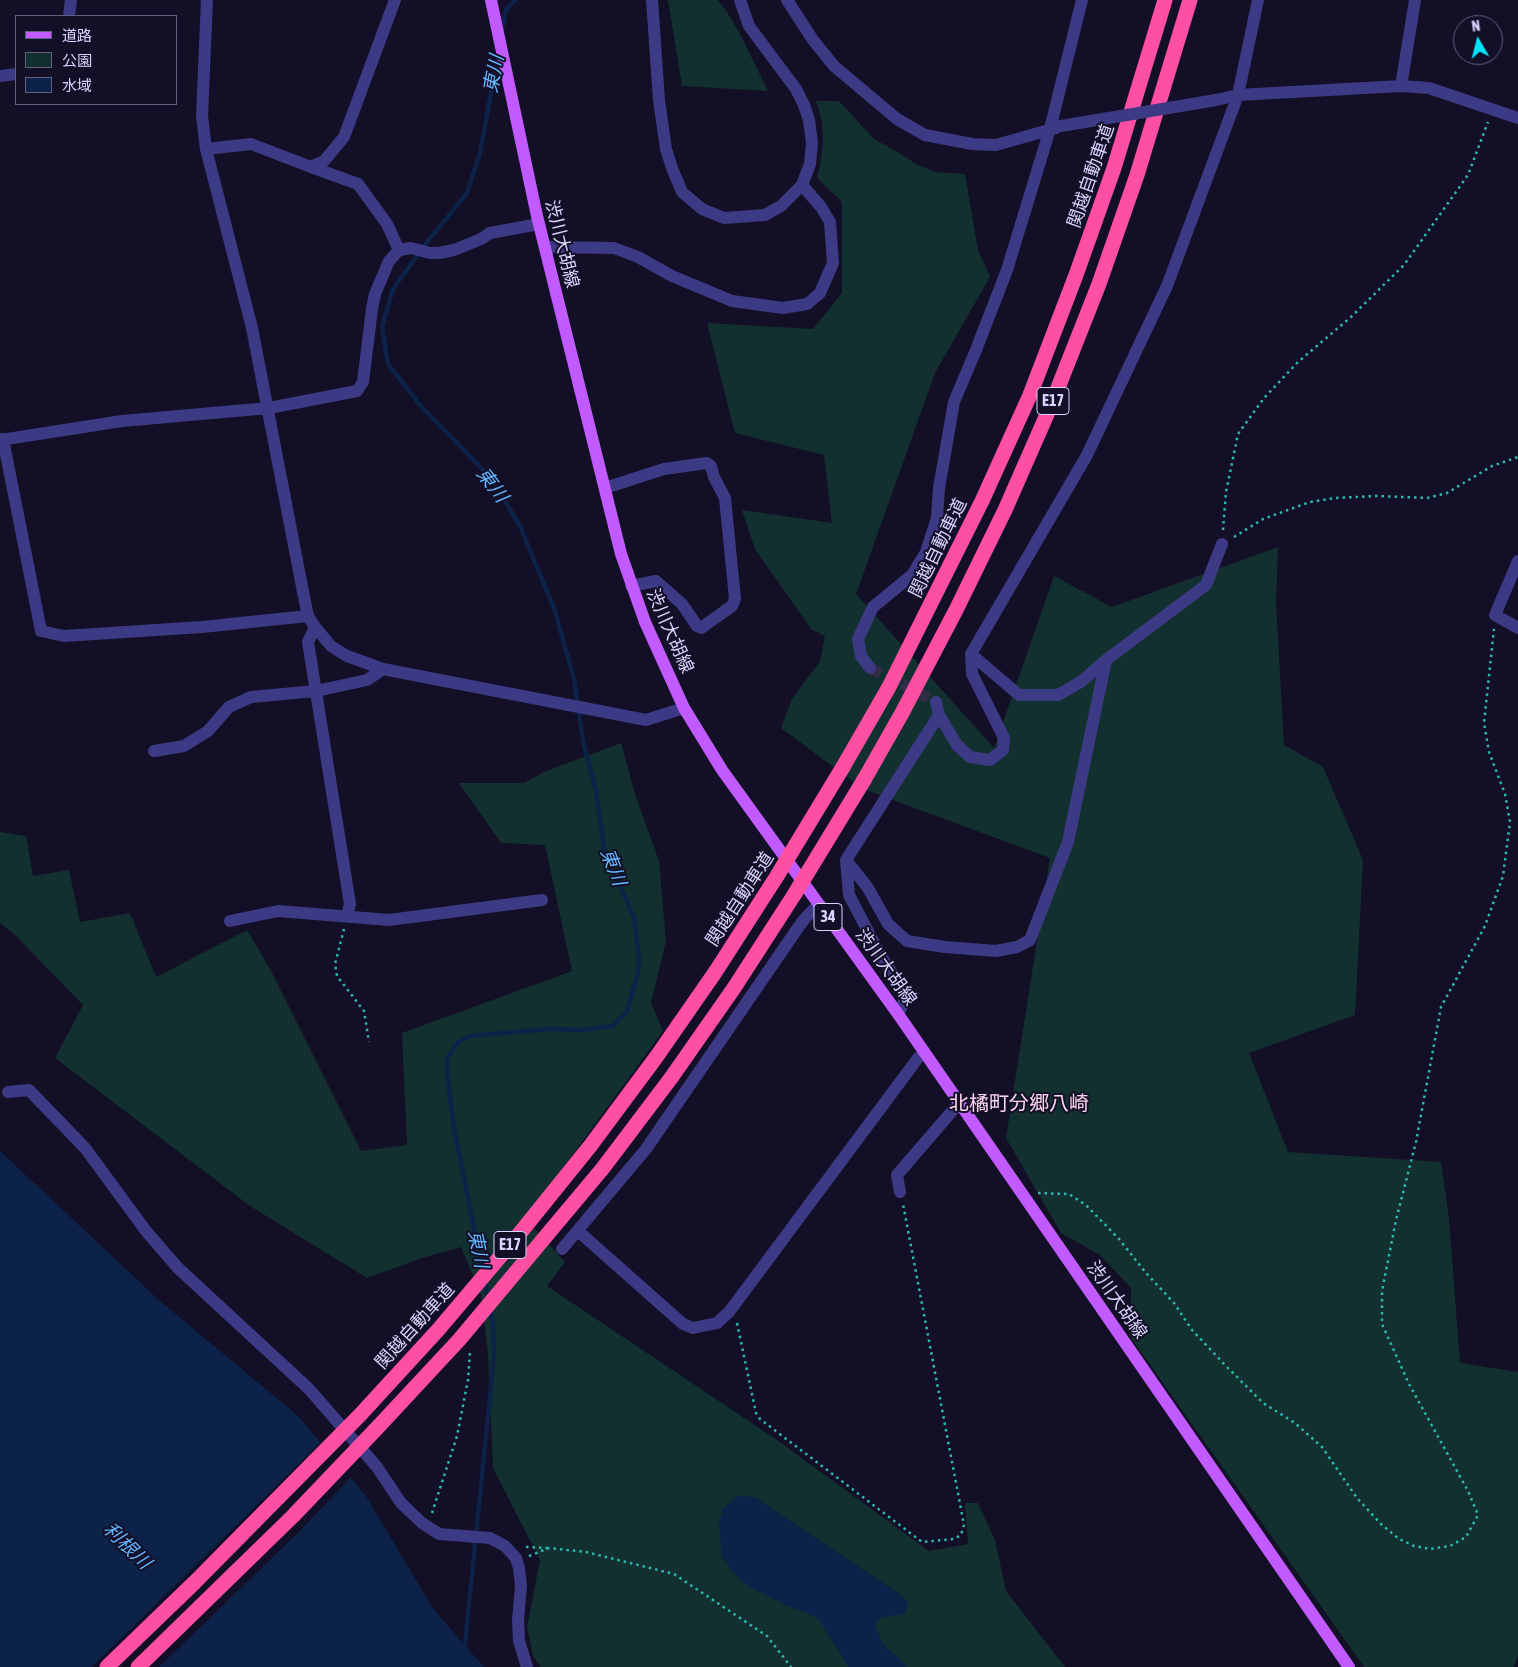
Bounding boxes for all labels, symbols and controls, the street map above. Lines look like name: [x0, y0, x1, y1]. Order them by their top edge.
legend: [15, 15, 178, 105]
north arrow: [1453, 15, 1503, 65]
text: N: [1471, 18, 1481, 35]
text: 道路: [62, 27, 92, 44]
text: 公園: [62, 52, 92, 69]
water label: 東川: [479, 53, 509, 95]
text: 水域: [62, 77, 92, 94]
street label: 関越自動車道: [1063, 121, 1119, 231]
street label: 渋川大胡線: [541, 198, 583, 290]
road number: E17: [1037, 388, 1069, 414]
water label: 東川: [471, 463, 513, 507]
street label: 関越自動車道: [905, 495, 971, 601]
street label: 渋川大胡線: [642, 585, 698, 677]
water label: 東川: [596, 845, 630, 889]
street label: 関越自動車道: [702, 848, 778, 950]
road number: 34: [814, 904, 842, 930]
street label: 渋川大胡線: [851, 924, 921, 1010]
district label: 北橘町分郷八崎: [949, 1092, 1089, 1116]
water label: 東川: [463, 1228, 493, 1270]
road number: E17: [494, 1232, 526, 1258]
street label: 渋川大胡線: [1082, 1257, 1152, 1343]
street label: 関越自動車道: [371, 1279, 459, 1373]
water label: 利根川: [99, 1518, 155, 1574]

